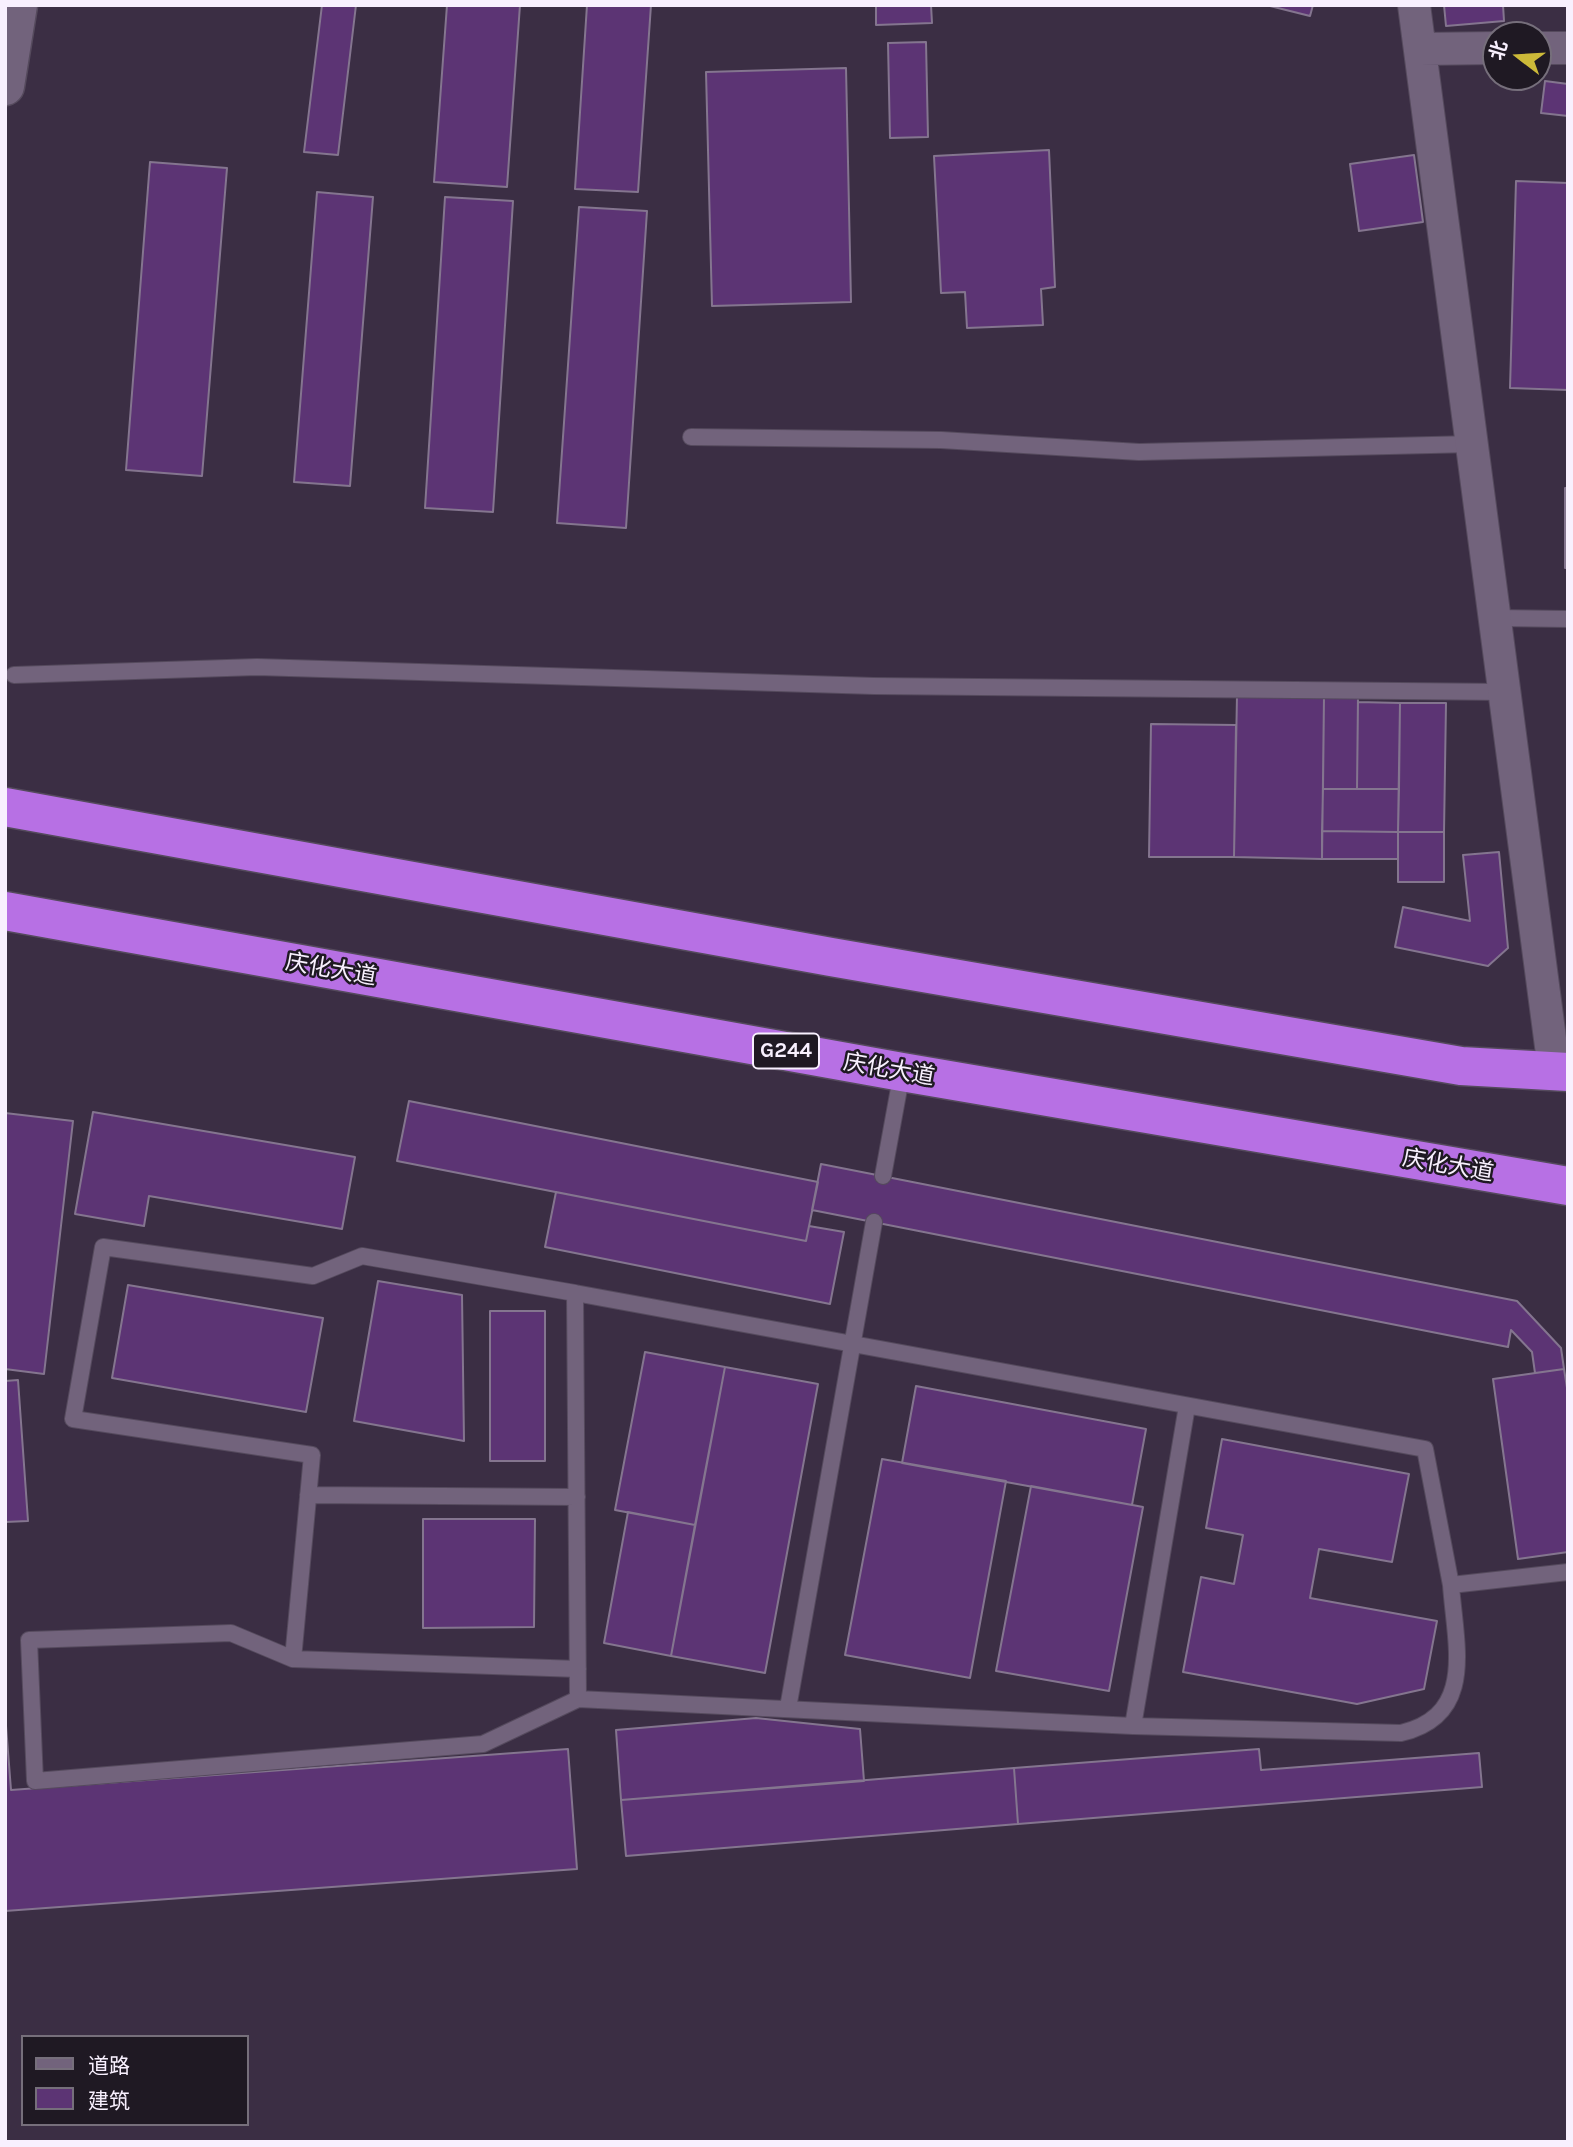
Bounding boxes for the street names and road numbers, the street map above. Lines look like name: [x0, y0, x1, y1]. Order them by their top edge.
street label: 庆化大道: [283, 948, 379, 992]
road number: G244: [753, 1034, 819, 1068]
street label: 庆化大道: [841, 1048, 937, 1092]
street label: 庆化大道: [1400, 1144, 1496, 1188]

